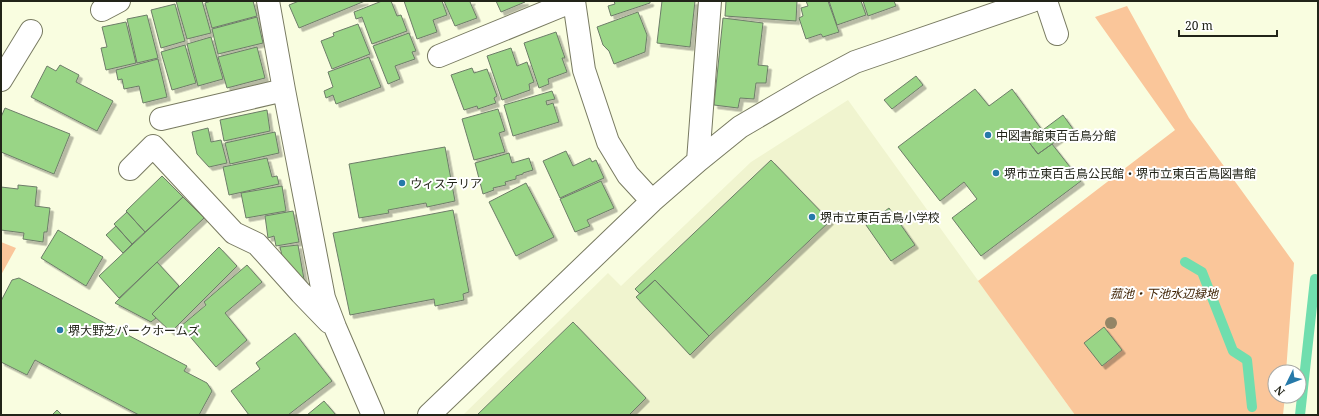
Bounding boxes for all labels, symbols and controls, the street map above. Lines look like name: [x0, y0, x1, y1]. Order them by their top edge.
scale bar: [1179, 12, 1277, 38]
text: 20 m: [1185, 17, 1213, 34]
place label: 中図書館東百舌鳥分館: [996, 127, 1116, 144]
marker: 中図書館東百舌鳥分館: [983, 130, 993, 140]
place label: 堺市立東百舌鳥公民館・堺市立東百舌鳥図書館: [1004, 165, 1256, 182]
marker: 堺市立東百舌鳥公民館・堺市立東百舌鳥図書館: [991, 168, 1001, 178]
place label: ウィステリア: [410, 175, 482, 192]
marker: ウィステリア: [397, 178, 407, 188]
place label: 堺市立東百舌鳥小学校: [820, 209, 940, 226]
marker: 堺市立東百舌鳥小学校: [807, 212, 817, 222]
park label: 菰池・下池水辺緑地: [1110, 285, 1220, 302]
place label: 堺大野芝パークホームズ: [68, 322, 200, 339]
marker: 堺大野芝パークホームズ: [55, 325, 65, 335]
north arrow: [1267, 364, 1307, 404]
text: N: [1271, 383, 1288, 399]

